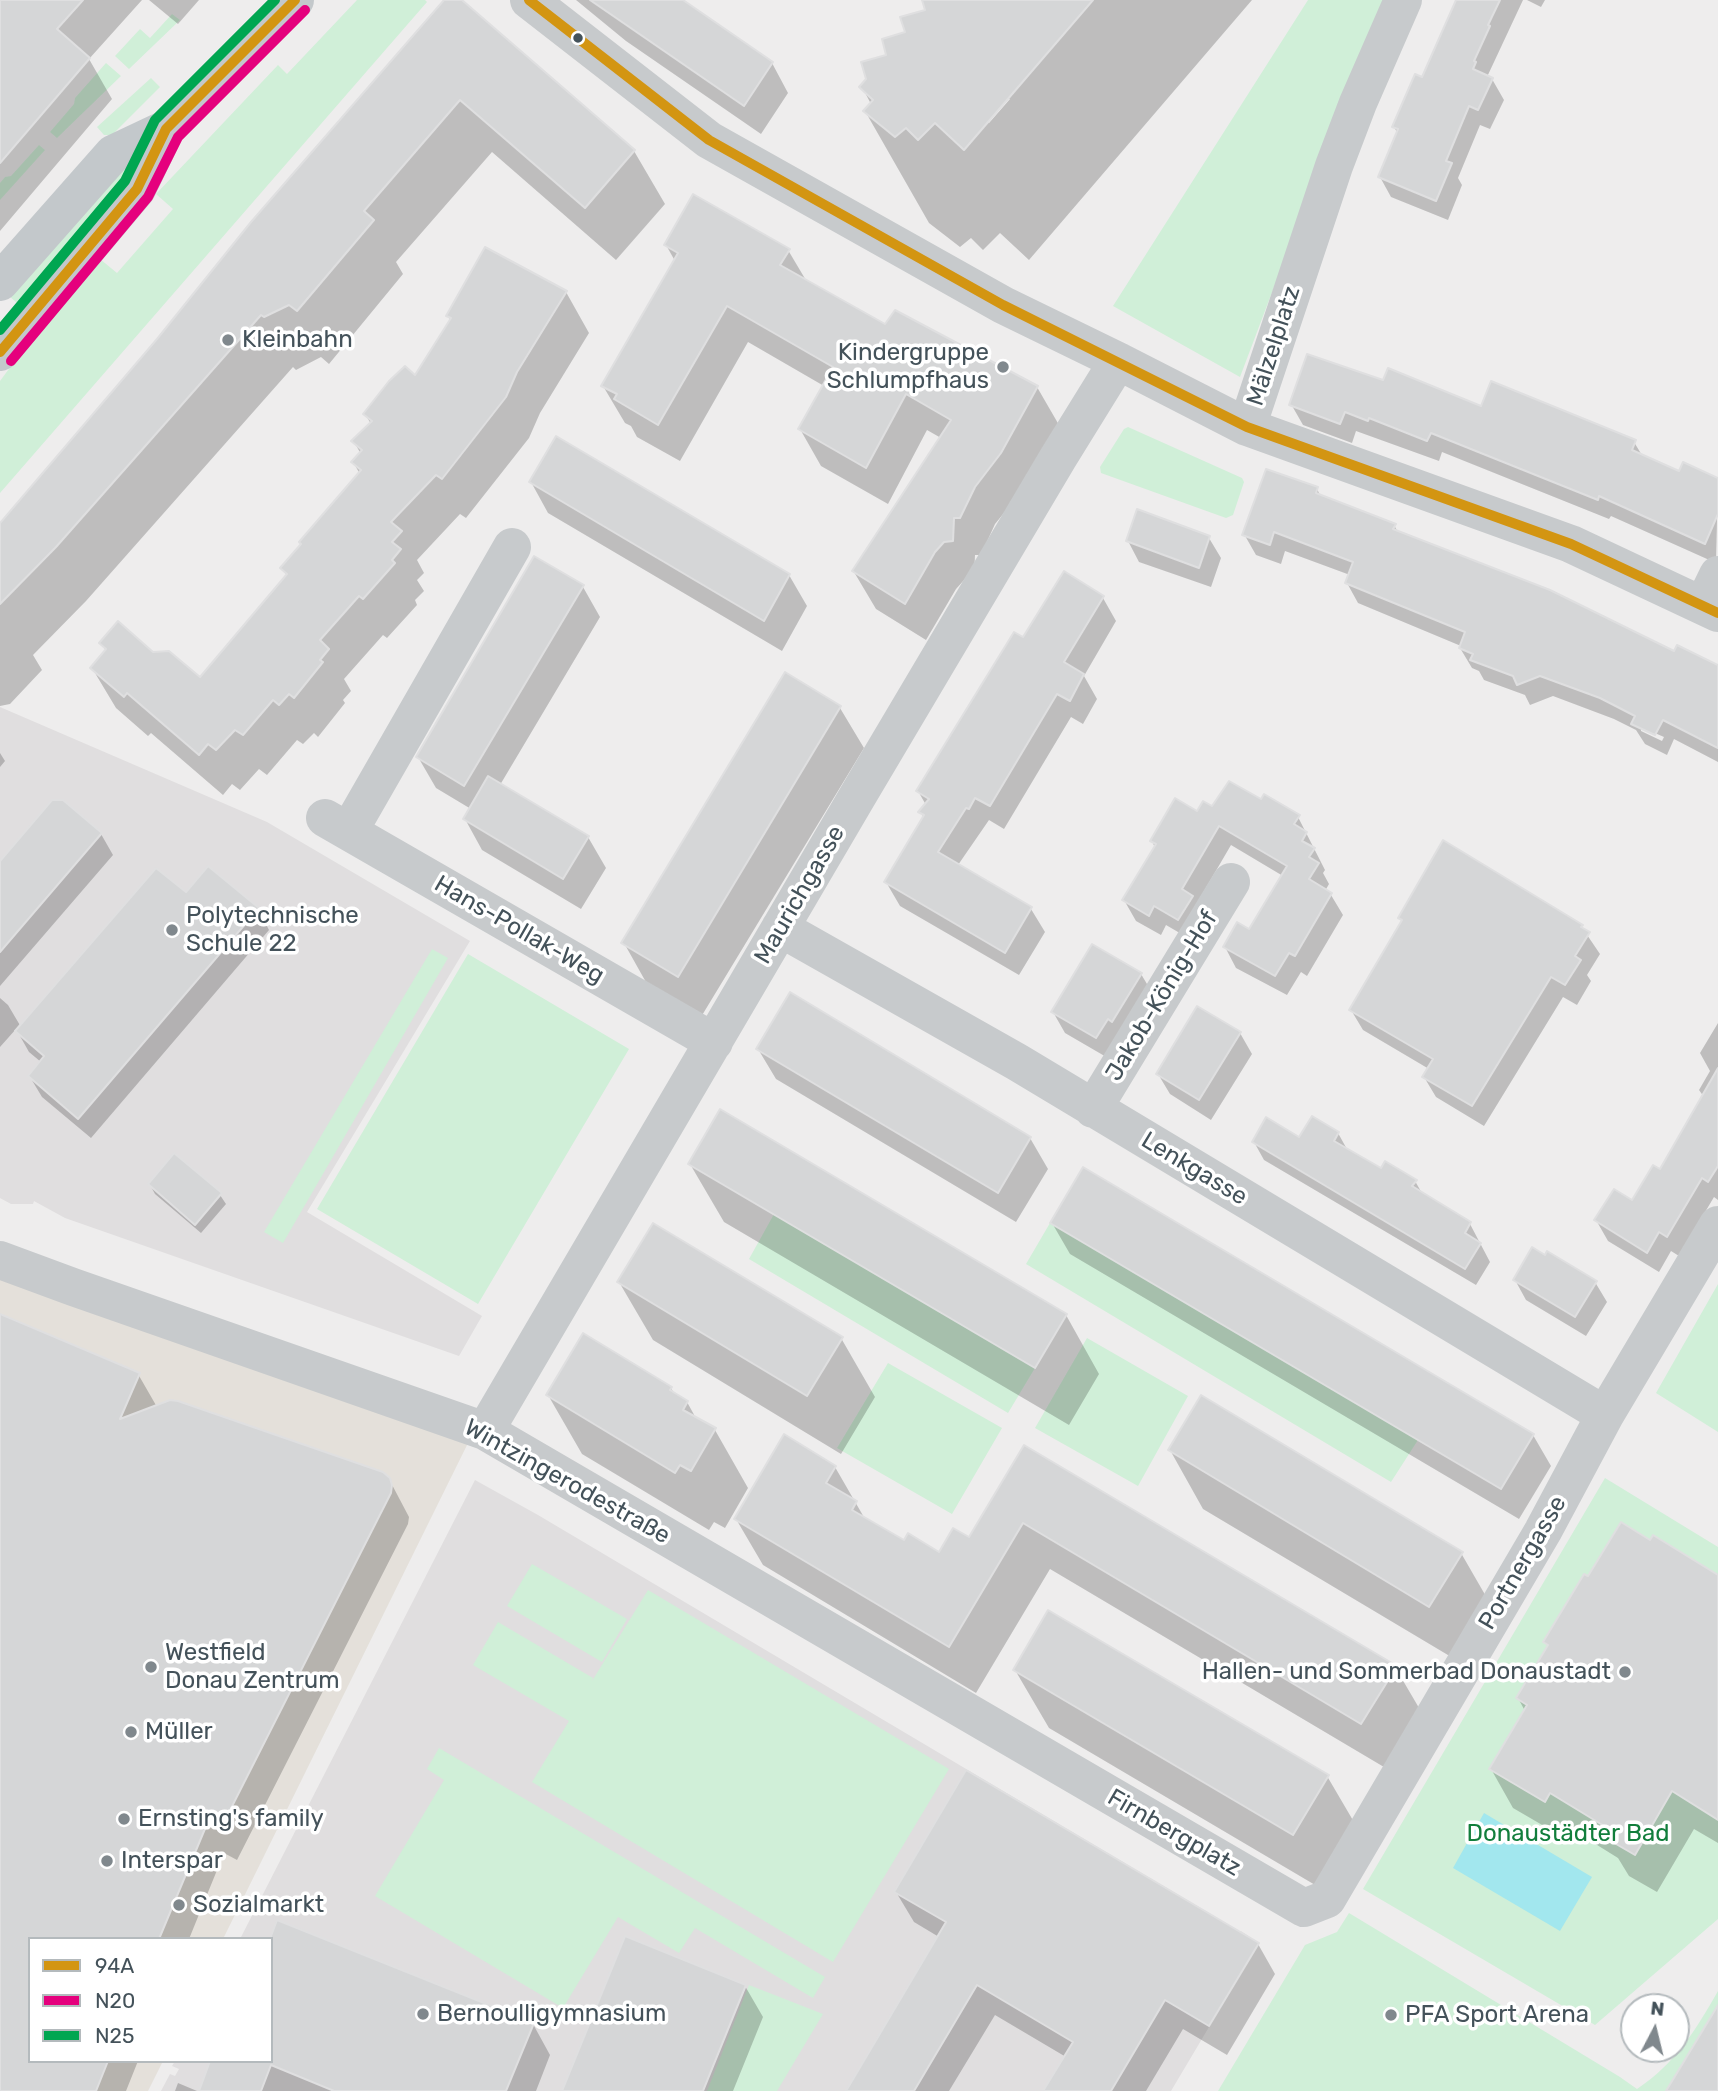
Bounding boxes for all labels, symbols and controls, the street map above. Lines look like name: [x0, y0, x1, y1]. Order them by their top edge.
unlabelled marker: [571, 31, 585, 45]
street label: Mälzelplatz: [1241, 282, 1307, 410]
place label: Kleinbahn: [242, 326, 353, 354]
marker: Kleinbahn: [220, 332, 236, 348]
place label: Kindergruppe Schlumpfhaus: [827, 339, 989, 395]
marker: Kindergruppe Schlumpfhaus: [995, 359, 1011, 375]
street label: Maurichgasse: [749, 821, 851, 969]
street label: Hans-Pollak-Weg: [429, 870, 609, 990]
place label: Polytechnische Schule 22: [186, 902, 359, 958]
street label: Jakob-König-Hof: [1100, 906, 1224, 1086]
marker: Polytechnische Schule 22: [164, 922, 180, 938]
street label: Lenkgasse: [1136, 1126, 1252, 1212]
street label: Wintzingerodestraße: [459, 1413, 675, 1551]
street label: Portnergasse: [1473, 1491, 1573, 1635]
place label: Westfield Donau Zentrum: [165, 1639, 340, 1695]
place label: Hallen- und Sommerbad Donaustadt: [1202, 1658, 1611, 1686]
marker: Westfield Donau Zentrum: [143, 1659, 159, 1675]
marker: Hallen- und Sommerbad Donaustadt: [1617, 1664, 1633, 1680]
place label: Müller: [145, 1718, 213, 1746]
marker: Müller: [123, 1724, 139, 1740]
street label: Firnbergplatz: [1102, 1783, 1246, 1883]
place label: Ernsting's family: [138, 1805, 324, 1833]
marker: Ernsting's family: [116, 1811, 132, 1827]
park label: Donaustädter Bad: [1466, 1820, 1670, 1848]
place label: Interspar: [121, 1847, 223, 1875]
marker: Interspar: [99, 1853, 115, 1869]
place label: Sozialmarkt: [193, 1891, 324, 1919]
marker: Sozialmarkt: [171, 1897, 187, 1913]
legend: [28, 1937, 273, 2063]
text: 94A: [95, 1953, 134, 1978]
text: N20: [95, 1988, 135, 2013]
north arrow: [1620, 1993, 1690, 2063]
text: N: [1649, 1996, 1666, 2021]
place label: Bernoulligymnasium: [437, 2000, 666, 2028]
place label: PFA Sport Arena: [1405, 2001, 1589, 2029]
marker: Bernoulligymnasium: [415, 2006, 431, 2022]
marker: PFA Sport Arena: [1383, 2007, 1399, 2023]
text: N25: [95, 2023, 134, 2048]

